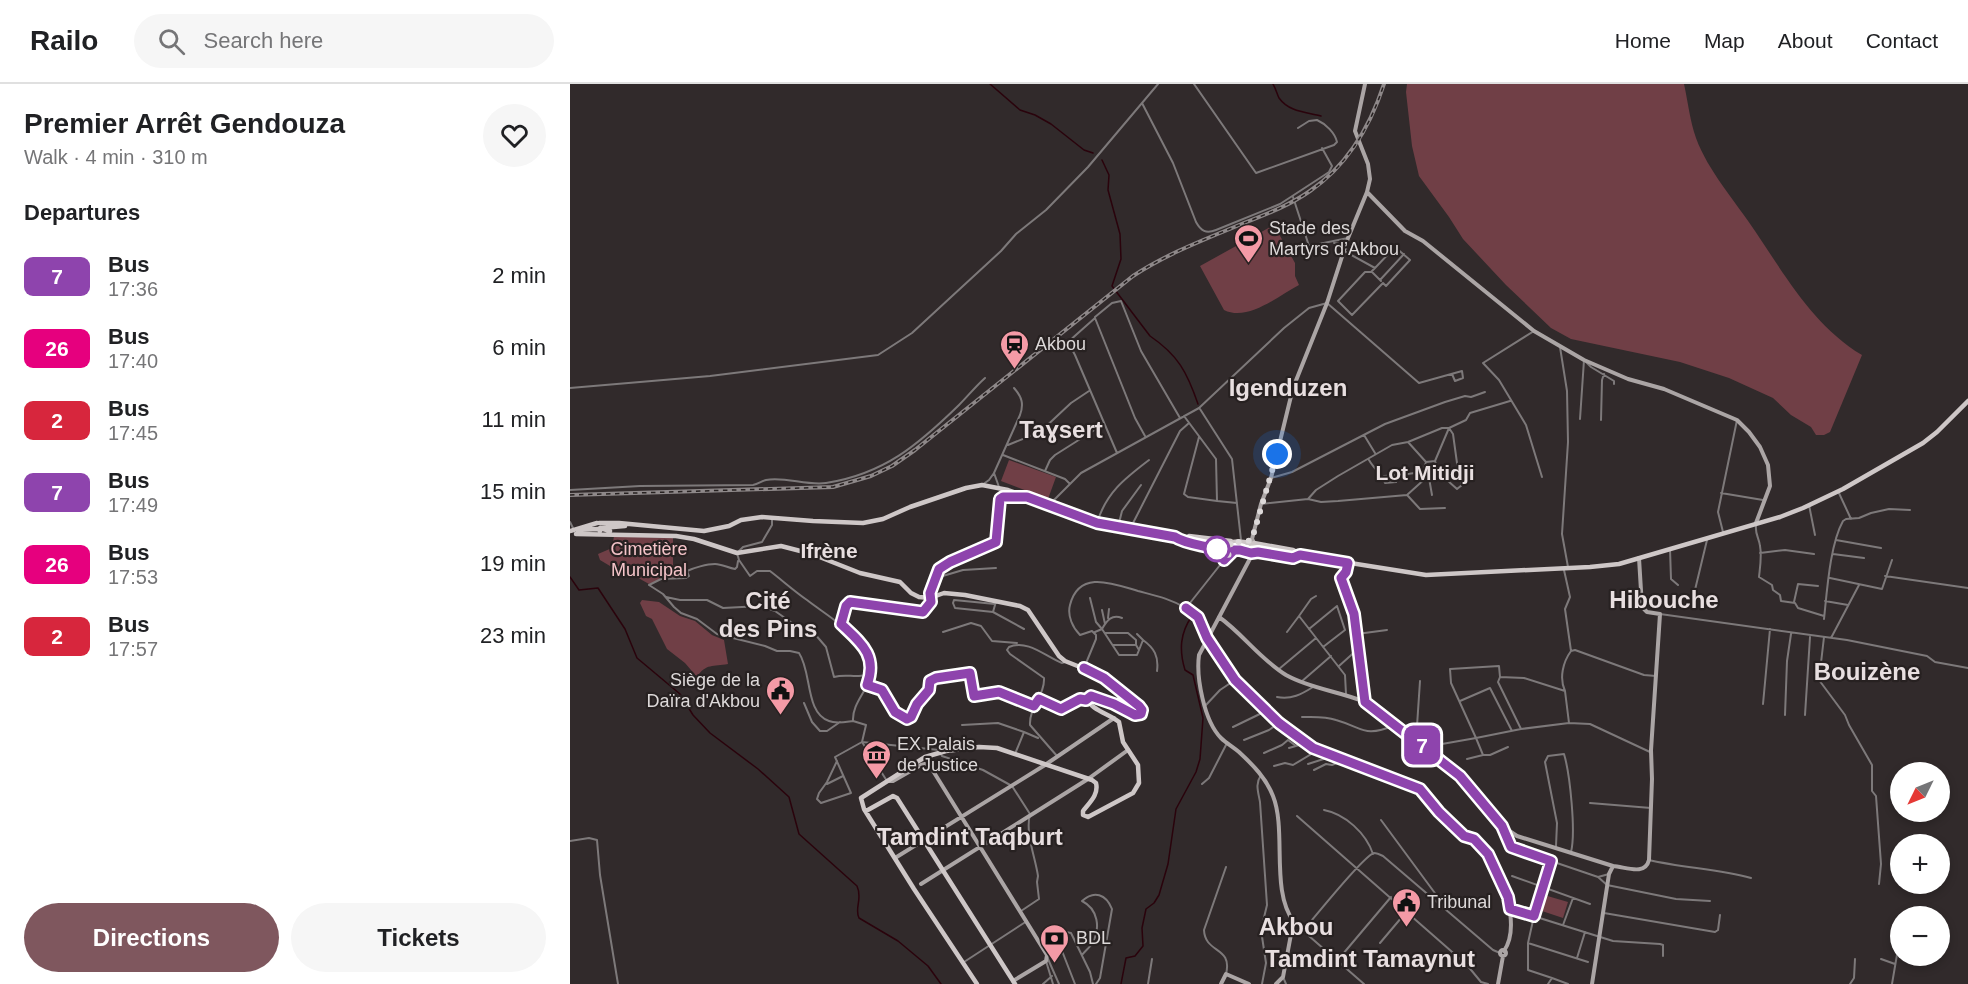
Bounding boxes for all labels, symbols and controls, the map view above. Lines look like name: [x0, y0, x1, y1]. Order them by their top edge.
search box: [134, 14, 554, 68]
text: Railo: [30, 25, 98, 56]
icon: search: [155, 25, 188, 58]
text: Search here: [203, 28, 323, 53]
text: Home: [1615, 29, 1671, 52]
text: Map: [1704, 29, 1745, 52]
text: About: [1778, 29, 1833, 52]
text: Contact: [1866, 29, 1938, 52]
button: heart: [483, 104, 546, 167]
text: Premier Arrêt Gendouza: [24, 108, 345, 139]
text: Walk · 4 min · 310 m: [24, 146, 208, 168]
text: Departures: [24, 200, 140, 225]
place label: Stade des Martyrs d’Akbou: [1269, 218, 1399, 259]
sports icon: Stade des Martyrs d’Akbou: [1232, 222, 1264, 264]
text: Bus: [108, 252, 150, 277]
text: 2 min: [492, 263, 546, 288]
text: 7: [51, 265, 63, 288]
text: 17:36: [108, 278, 158, 300]
text: Bus: [108, 324, 150, 349]
station icon: Akbou: [998, 328, 1030, 370]
place label: Akbou: [1035, 334, 1086, 354]
text: 6 min: [492, 335, 546, 360]
text: 26: [45, 337, 69, 360]
text: 17:40: [108, 350, 158, 372]
district label: Igenduzen: [1229, 374, 1347, 401]
text: Bus: [108, 396, 150, 421]
text: 11 min: [482, 407, 546, 432]
text: 2: [51, 409, 63, 432]
district label: Taɣsert: [1019, 416, 1103, 443]
text: 17:45: [108, 422, 158, 444]
your location: [1262, 439, 1292, 469]
district label: Lot Mitidji: [1375, 461, 1475, 484]
text: Bus: [108, 468, 150, 493]
text: 15 min: [480, 479, 546, 504]
text: 7: [51, 481, 63, 504]
text: 17:49: [108, 494, 158, 516]
unlabelled marker: [1204, 536, 1230, 562]
park label: Cimetière Municipal: [610, 539, 688, 580]
district label: Ifrène: [800, 539, 858, 562]
text: Bus: [108, 540, 150, 565]
text: 19 min: [480, 551, 546, 576]
text: 26: [45, 553, 69, 576]
text: 17:53: [108, 566, 158, 588]
district label: Hibouche: [1609, 586, 1719, 613]
district label: Cité des Pins: [719, 587, 817, 642]
text: Bus: [108, 612, 150, 637]
text: 23 min: [480, 623, 546, 648]
text: 2: [51, 625, 63, 648]
text: 17:57: [108, 638, 158, 660]
district label: Bouizène: [1814, 658, 1920, 685]
place label: Siège de la Daïra d'Akbou: [646, 670, 761, 711]
public building icon: Siège de la Daïra d'Akbou: [765, 674, 797, 716]
line badge: 7: [1402, 726, 1442, 764]
place label: EX Palais de Justice: [897, 734, 978, 775]
text: 7: [1416, 734, 1428, 757]
museum icon: EX Palais de Justice: [860, 738, 892, 780]
north arrow: [1890, 762, 1950, 822]
map controls: [1890, 762, 1950, 966]
district label: Tamdint Taqburt: [877, 823, 1063, 850]
button: +: [1890, 834, 1950, 894]
public building icon: Tribunal: [1390, 886, 1422, 928]
place label: Tribunal: [1427, 892, 1491, 912]
button: Directions: [24, 903, 279, 972]
button: Tickets: [291, 903, 546, 972]
button: −: [1890, 906, 1950, 966]
district label: Akbou: [1259, 913, 1333, 940]
bank icon: BDL: [1039, 922, 1071, 964]
place label: BDL: [1076, 928, 1111, 948]
district label: Tamdint Tamaynut: [1265, 945, 1475, 972]

